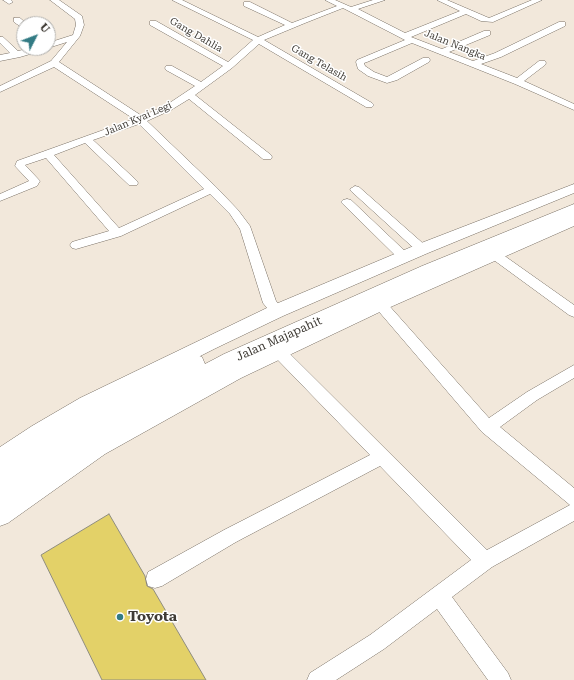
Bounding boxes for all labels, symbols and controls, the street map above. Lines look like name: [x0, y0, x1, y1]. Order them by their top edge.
street label: Gang Dahlia: [167, 15, 225, 55]
north arrow: [16, 16, 56, 56]
text: U: [37, 21, 52, 36]
street label: Jalan Nangka: [423, 27, 487, 63]
street label: Gang Telasih: [289, 42, 349, 84]
street label: Jalan Kyai Legi: [102, 99, 174, 139]
street label: Jalan Majapahit: [234, 314, 324, 364]
place label: Toyota: [128, 609, 177, 625]
marker: Toyota: [115, 612, 125, 622]

